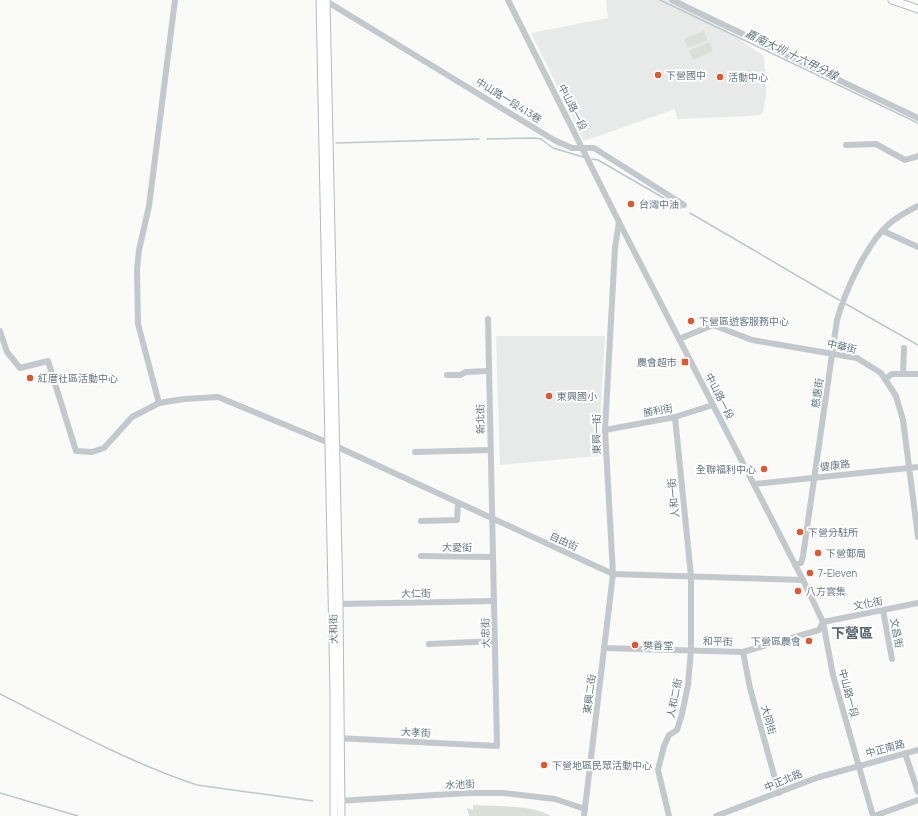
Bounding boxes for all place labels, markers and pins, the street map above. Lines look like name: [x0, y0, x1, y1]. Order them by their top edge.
place label: 下營國中: [666, 68, 706, 82]
marker: 下營國中: [653, 70, 663, 80]
place label: 活動中心: [728, 70, 768, 84]
marker: 活動中心: [715, 72, 725, 82]
place label: 台灣中油: [639, 197, 679, 211]
marker: 台灣中油: [626, 199, 636, 209]
place label: 下營區遊客服務中心: [699, 314, 789, 328]
marker: 下營區遊客服務中心: [686, 316, 696, 326]
place label: 農會超市: [637, 355, 677, 369]
marker: 農會超市: [680, 357, 690, 367]
place label: 紅厝社區活動中心: [38, 371, 118, 385]
marker: 紅厝社區活動中心: [25, 373, 35, 383]
place label: 東興國小: [557, 389, 597, 403]
marker: 東興國小: [544, 391, 554, 401]
place label: 全聯福利中心: [696, 462, 756, 476]
marker: 全聯福利中心: [759, 464, 769, 474]
place label: 下營分駐所: [808, 525, 858, 539]
marker: 下營分駐所: [795, 527, 805, 537]
place label: 下營郵局: [826, 546, 866, 560]
marker: 下營郵局: [813, 548, 823, 558]
place label: 7-Eleven: [818, 566, 857, 580]
marker: 7-Eleven: [805, 568, 815, 578]
place label: 八方雲集: [806, 584, 846, 598]
marker: 八方雲集: [793, 586, 803, 596]
place label: 下營區農會: [751, 634, 801, 648]
marker: 下營區農會: [804, 636, 814, 646]
place label: 樊善堂: [643, 638, 673, 652]
marker: 樊善堂: [630, 640, 640, 650]
place label: 下營地區民眾活動中心: [552, 758, 652, 772]
marker: 下營地區民眾活動中心: [539, 760, 549, 770]

